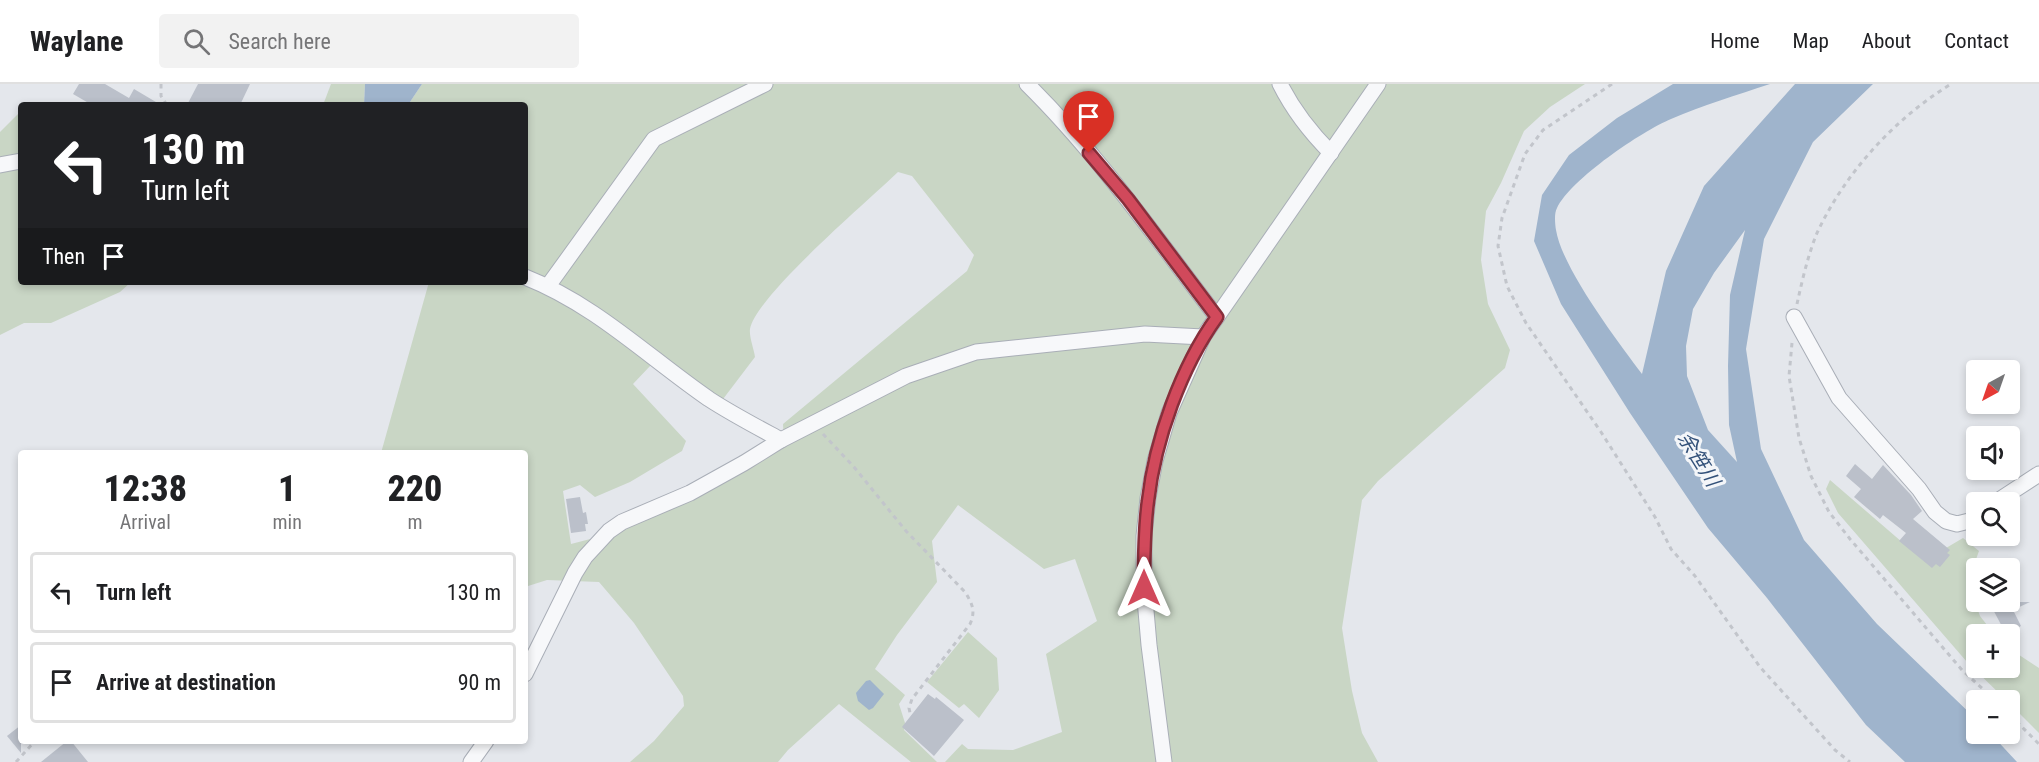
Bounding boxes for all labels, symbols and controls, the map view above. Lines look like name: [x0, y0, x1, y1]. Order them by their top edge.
search box: [159, 14, 579, 68]
text: Waylane: [30, 25, 123, 58]
icon: search: [180, 25, 213, 58]
text: Search here: [228, 29, 331, 54]
text: Home: [1710, 29, 1760, 53]
text: Map: [1793, 29, 1829, 53]
text: About: [1862, 29, 1911, 53]
text: Contact: [1944, 29, 2009, 53]
pin: [1063, 91, 1114, 153]
icon: arrive: [1072, 100, 1105, 133]
text: 130 m: [141, 125, 246, 174]
icon: left: [42, 126, 120, 204]
text: Turn left: [141, 175, 230, 207]
icon: arrive: [97, 240, 130, 273]
text: Then: [42, 244, 85, 269]
north arrow: [1966, 360, 2020, 414]
map controls: [1966, 360, 2020, 744]
button: sound: [1966, 426, 2020, 480]
water label: 余笹川: [1673, 427, 1726, 492]
text: 12:38: [104, 468, 187, 510]
text: 1: [278, 468, 296, 510]
text: 220: [387, 468, 442, 510]
button: search: [1966, 492, 2020, 546]
text: Arrival: [120, 510, 171, 534]
text: min: [273, 510, 302, 534]
text: m: [407, 510, 422, 534]
position arrow: [1112, 556, 1176, 620]
button: layers: [1966, 558, 2020, 612]
icon: left: [45, 576, 78, 609]
text: Turn left: [96, 580, 171, 605]
text: 130 m: [447, 580, 501, 605]
button: +: [1966, 624, 2020, 678]
icon: arrive: [45, 666, 78, 699]
text: Arrive at destination: [96, 670, 276, 695]
text: 90 m: [458, 670, 501, 695]
button: −: [1966, 690, 2020, 744]

